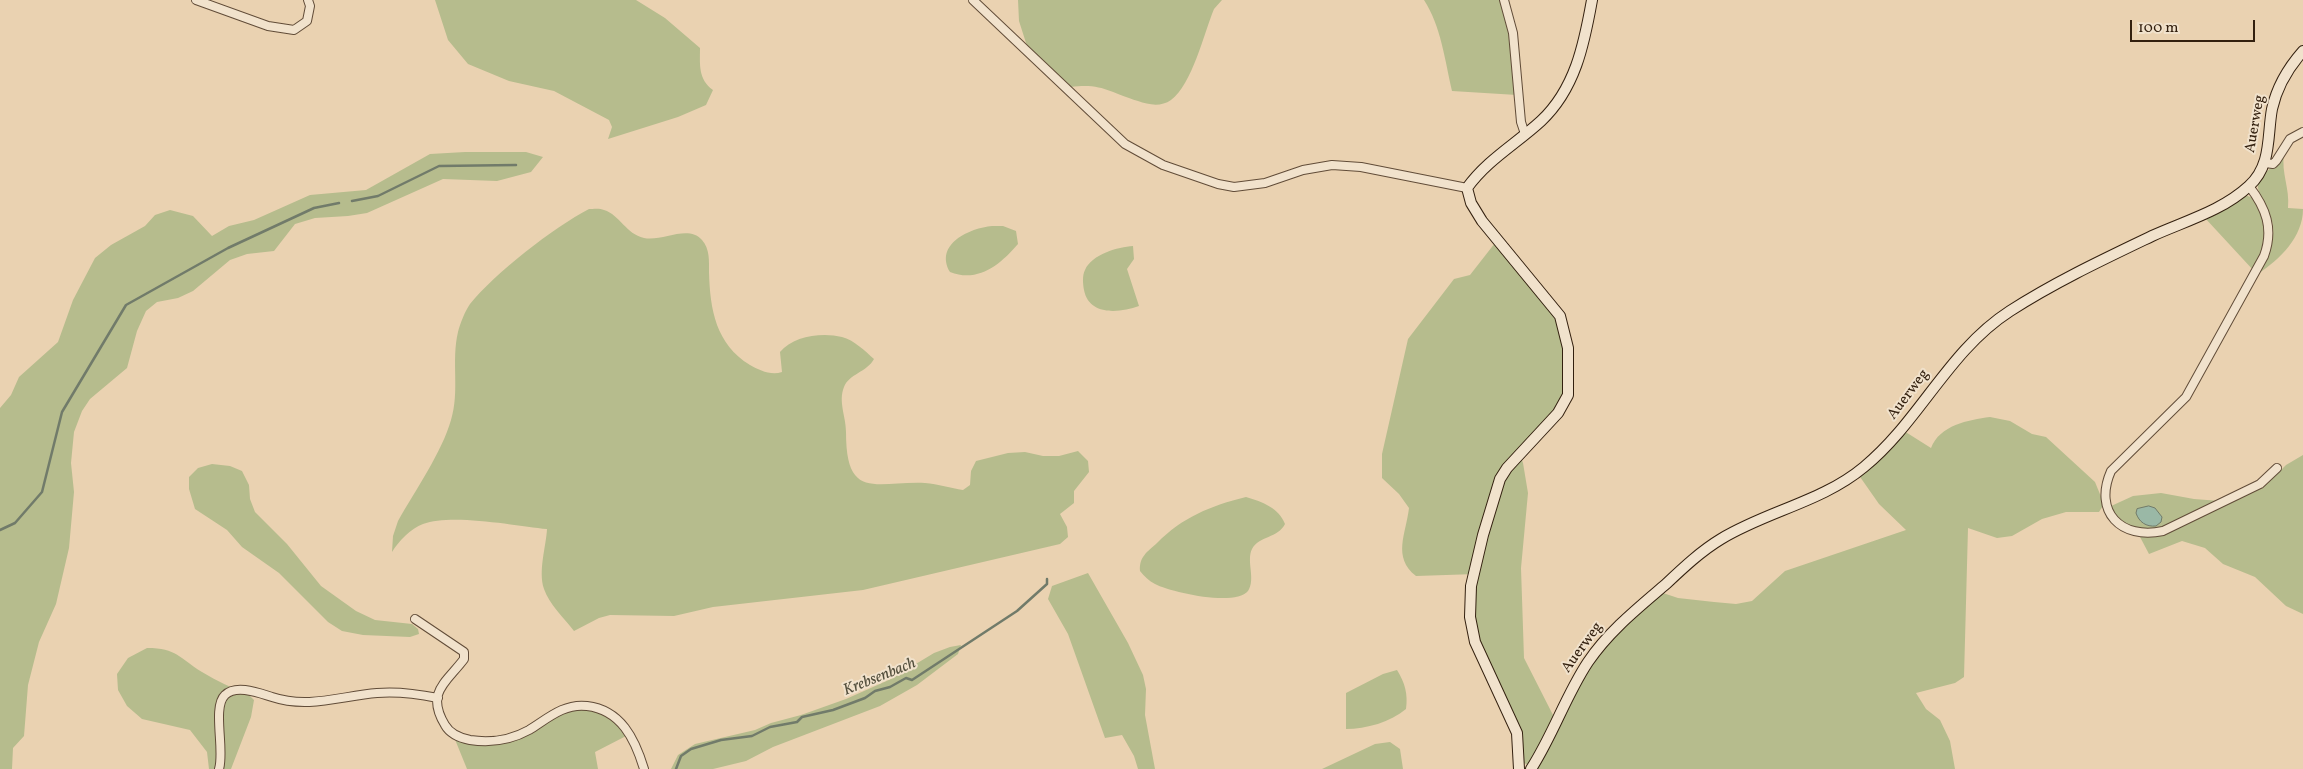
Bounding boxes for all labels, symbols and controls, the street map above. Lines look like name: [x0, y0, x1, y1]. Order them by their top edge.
scale bar: [2133, 10, 2258, 42]
text: 100 m: [2138, 18, 2178, 39]
street label: Auerweg: [2242, 94, 2270, 154]
street label: Auerweg: [1884, 366, 1934, 424]
street label: Auerweg: [1559, 619, 1607, 677]
water label: Krebsenbach: [841, 655, 919, 701]

